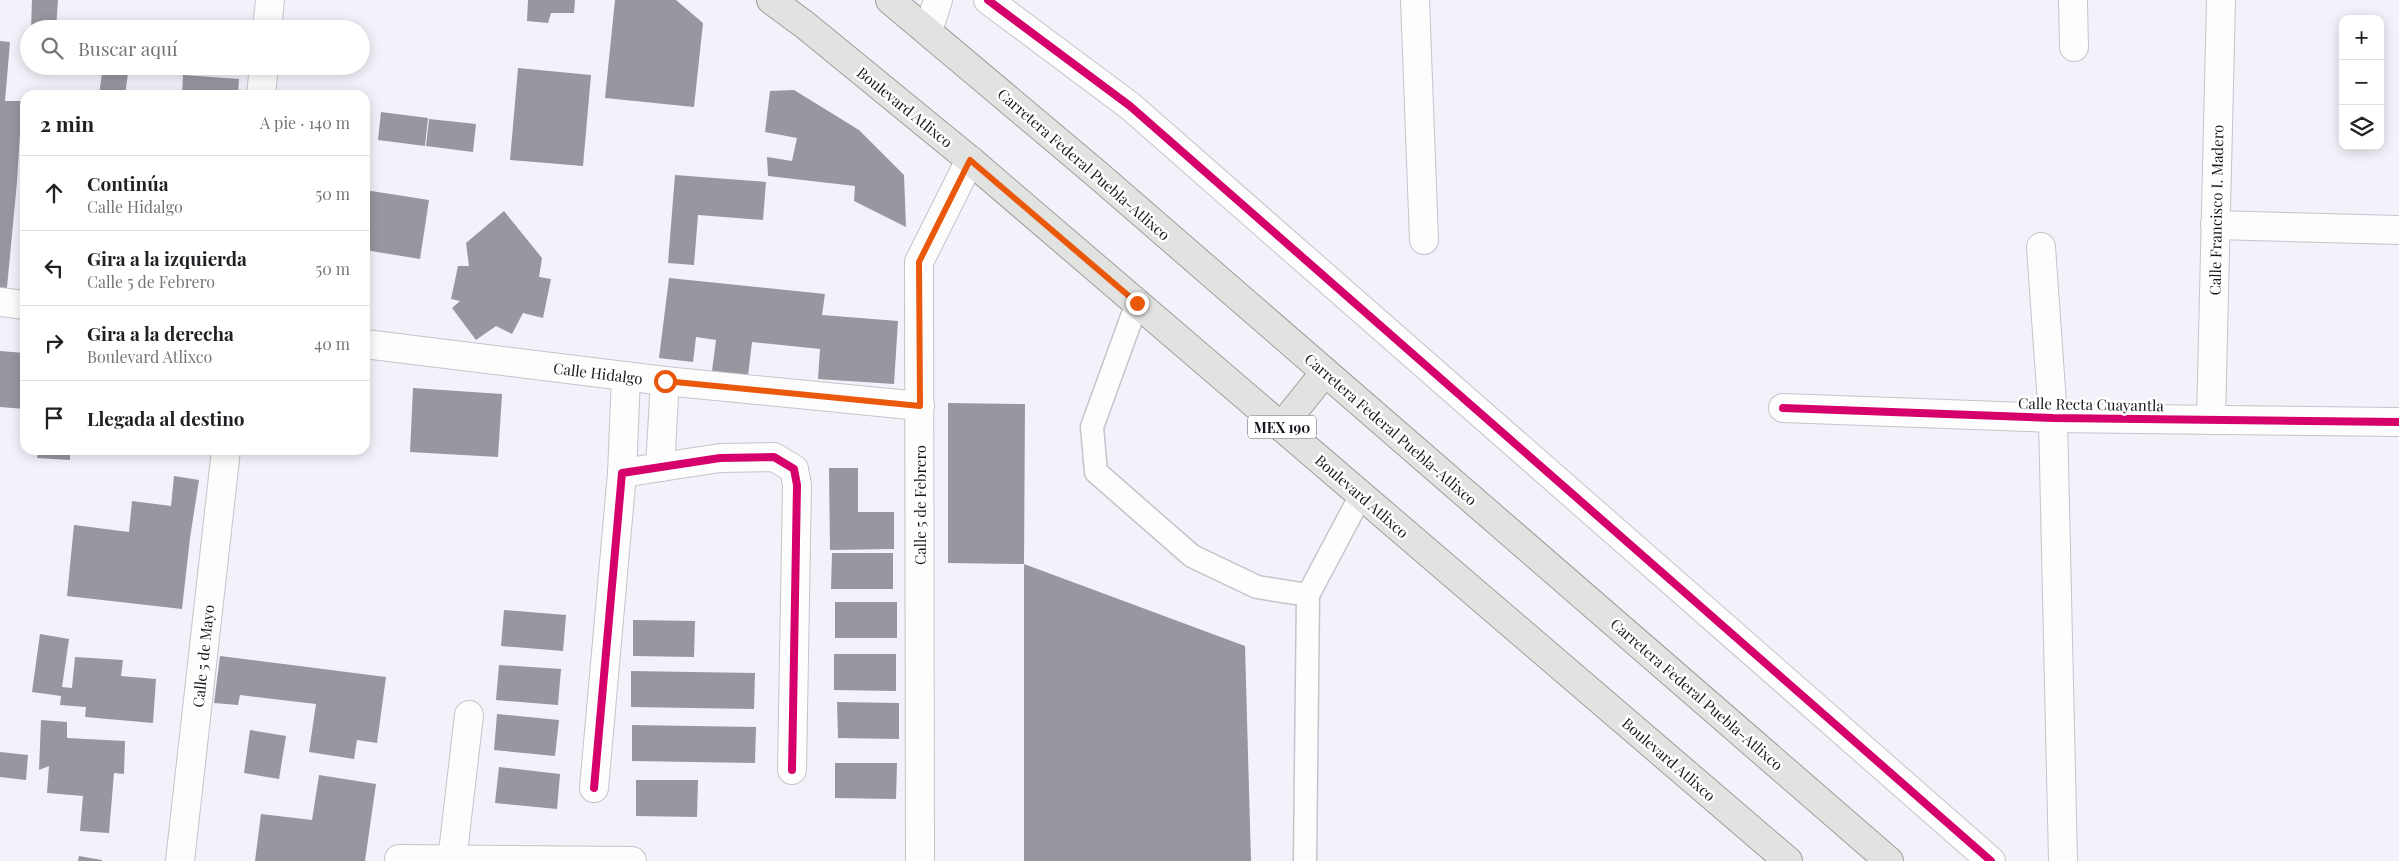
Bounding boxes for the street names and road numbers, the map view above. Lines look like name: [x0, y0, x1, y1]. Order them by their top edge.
street label: Boulevard Atlixco: [853, 62, 957, 152]
street label: Carretera Federal Puebla-Atlixco: [994, 84, 1174, 244]
street label: Calle Francisco I. Madero: [2205, 124, 2227, 296]
street label: Carretera Federal Puebla-Atlixco: [1301, 349, 1481, 509]
street label: Calle Hidalgo: [552, 358, 644, 388]
street label: Calle Recta Cuayantla: [2018, 393, 2165, 415]
road number: MEX 190: [1248, 416, 1316, 438]
street label: Calle 5 de Febrero: [910, 445, 930, 565]
street label: Boulevard Atlixco: [1311, 450, 1413, 542]
street label: Calle 5 de Mayo: [188, 604, 218, 708]
street label: Carretera Federal Puebla-Atlixco: [1607, 614, 1787, 774]
street label: Boulevard Atlixco: [1618, 713, 1720, 805]

